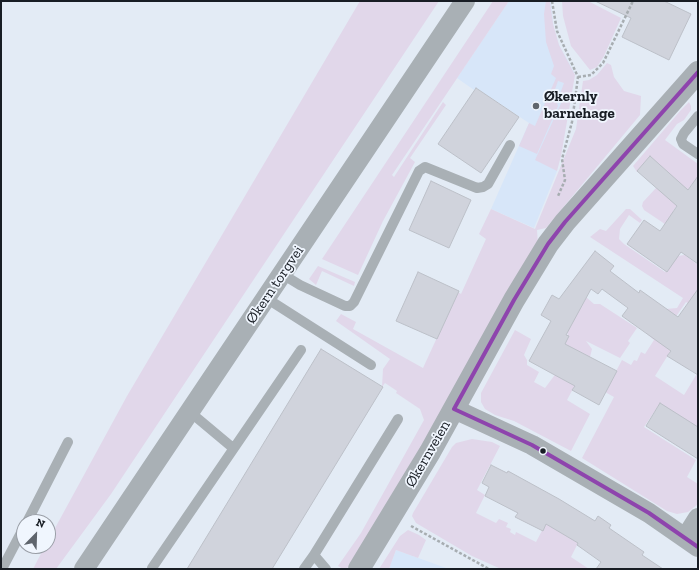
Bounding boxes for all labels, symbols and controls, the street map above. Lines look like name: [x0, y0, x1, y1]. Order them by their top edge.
place label: Økernly barnehage: [544, 88, 615, 123]
marker: Økernly barnehage: [531, 101, 541, 111]
street label: Økern torgvei: [242, 243, 308, 327]
street label: Økernveien: [402, 417, 454, 491]
unlabelled marker: [538, 446, 548, 456]
north arrow: [16, 514, 56, 554]
text: N: [34, 516, 47, 531]

